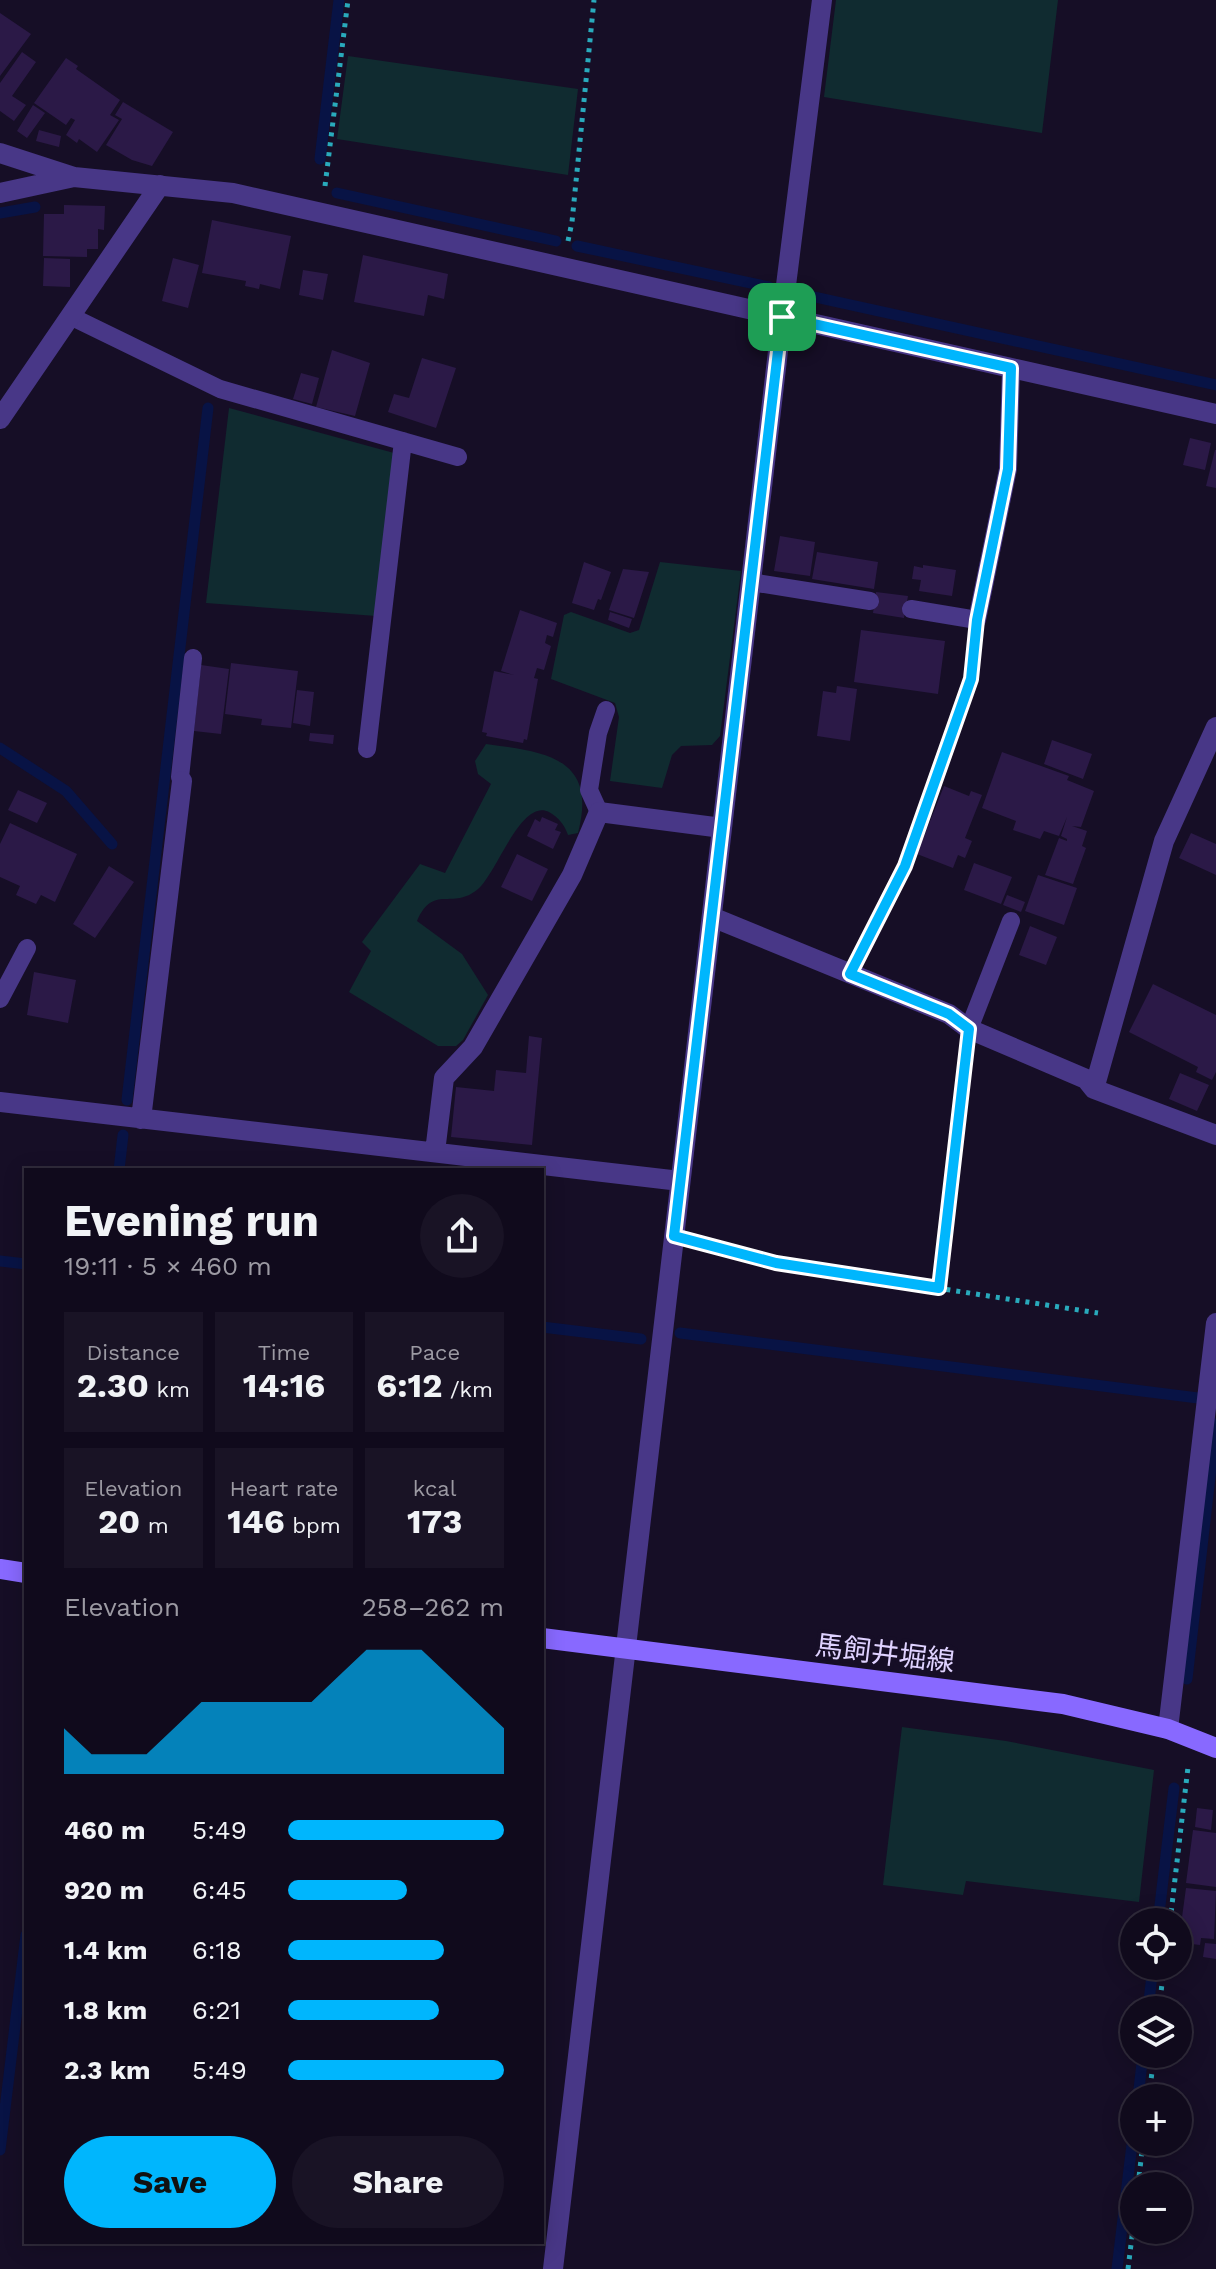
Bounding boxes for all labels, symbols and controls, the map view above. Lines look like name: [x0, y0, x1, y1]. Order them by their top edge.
pin: [748, 283, 816, 351]
icon: arrive: [760, 295, 804, 339]
button: share: [420, 1194, 504, 1278]
text: Evening run: [64, 1195, 319, 1247]
text: 19:11 · 5 × 460 m: [64, 1251, 272, 1281]
text: Distance: [87, 1340, 180, 1365]
text: Time: [258, 1340, 310, 1365]
text: Pace: [409, 1340, 460, 1365]
text: 2.30: [77, 1365, 149, 1405]
text: 14:16: [243, 1365, 325, 1405]
text: 6:12: [376, 1365, 442, 1405]
text: km: [149, 1377, 190, 1402]
text: /km: [442, 1377, 493, 1402]
text: Elevation: [84, 1476, 182, 1501]
text: Heart rate: [230, 1476, 338, 1501]
text: kcal: [413, 1476, 456, 1501]
text: 20: [98, 1501, 140, 1541]
text: 146: [227, 1501, 285, 1541]
text: 173: [407, 1501, 462, 1541]
text: m: [140, 1513, 169, 1538]
text: bpm: [285, 1513, 341, 1538]
text: Elevation: [64, 1592, 180, 1622]
text: 258–262 m: [362, 1592, 504, 1622]
street label: 馬飼井堀線: [813, 1629, 956, 1678]
text: 460 m: [64, 1815, 145, 1845]
text: 5:49: [192, 1815, 247, 1845]
text: 920 m: [64, 1875, 144, 1905]
text: 6:45: [192, 1875, 247, 1905]
map controls: [1120, 1908, 1192, 2244]
button: locate: [1120, 1908, 1192, 1980]
text: 1.4 km: [64, 1935, 148, 1965]
text: 6:18: [192, 1935, 242, 1965]
text: 1.8 km: [64, 1995, 147, 2025]
text: 6:21: [192, 1995, 241, 2025]
button: layers: [1120, 1996, 1192, 2068]
text: 2.3 km: [64, 2055, 151, 2085]
text: 5:49: [192, 2055, 247, 2085]
button: +: [1120, 2084, 1192, 2156]
button: Save: [64, 2136, 276, 2228]
button: Share: [292, 2136, 504, 2228]
button: −: [1120, 2172, 1192, 2244]

